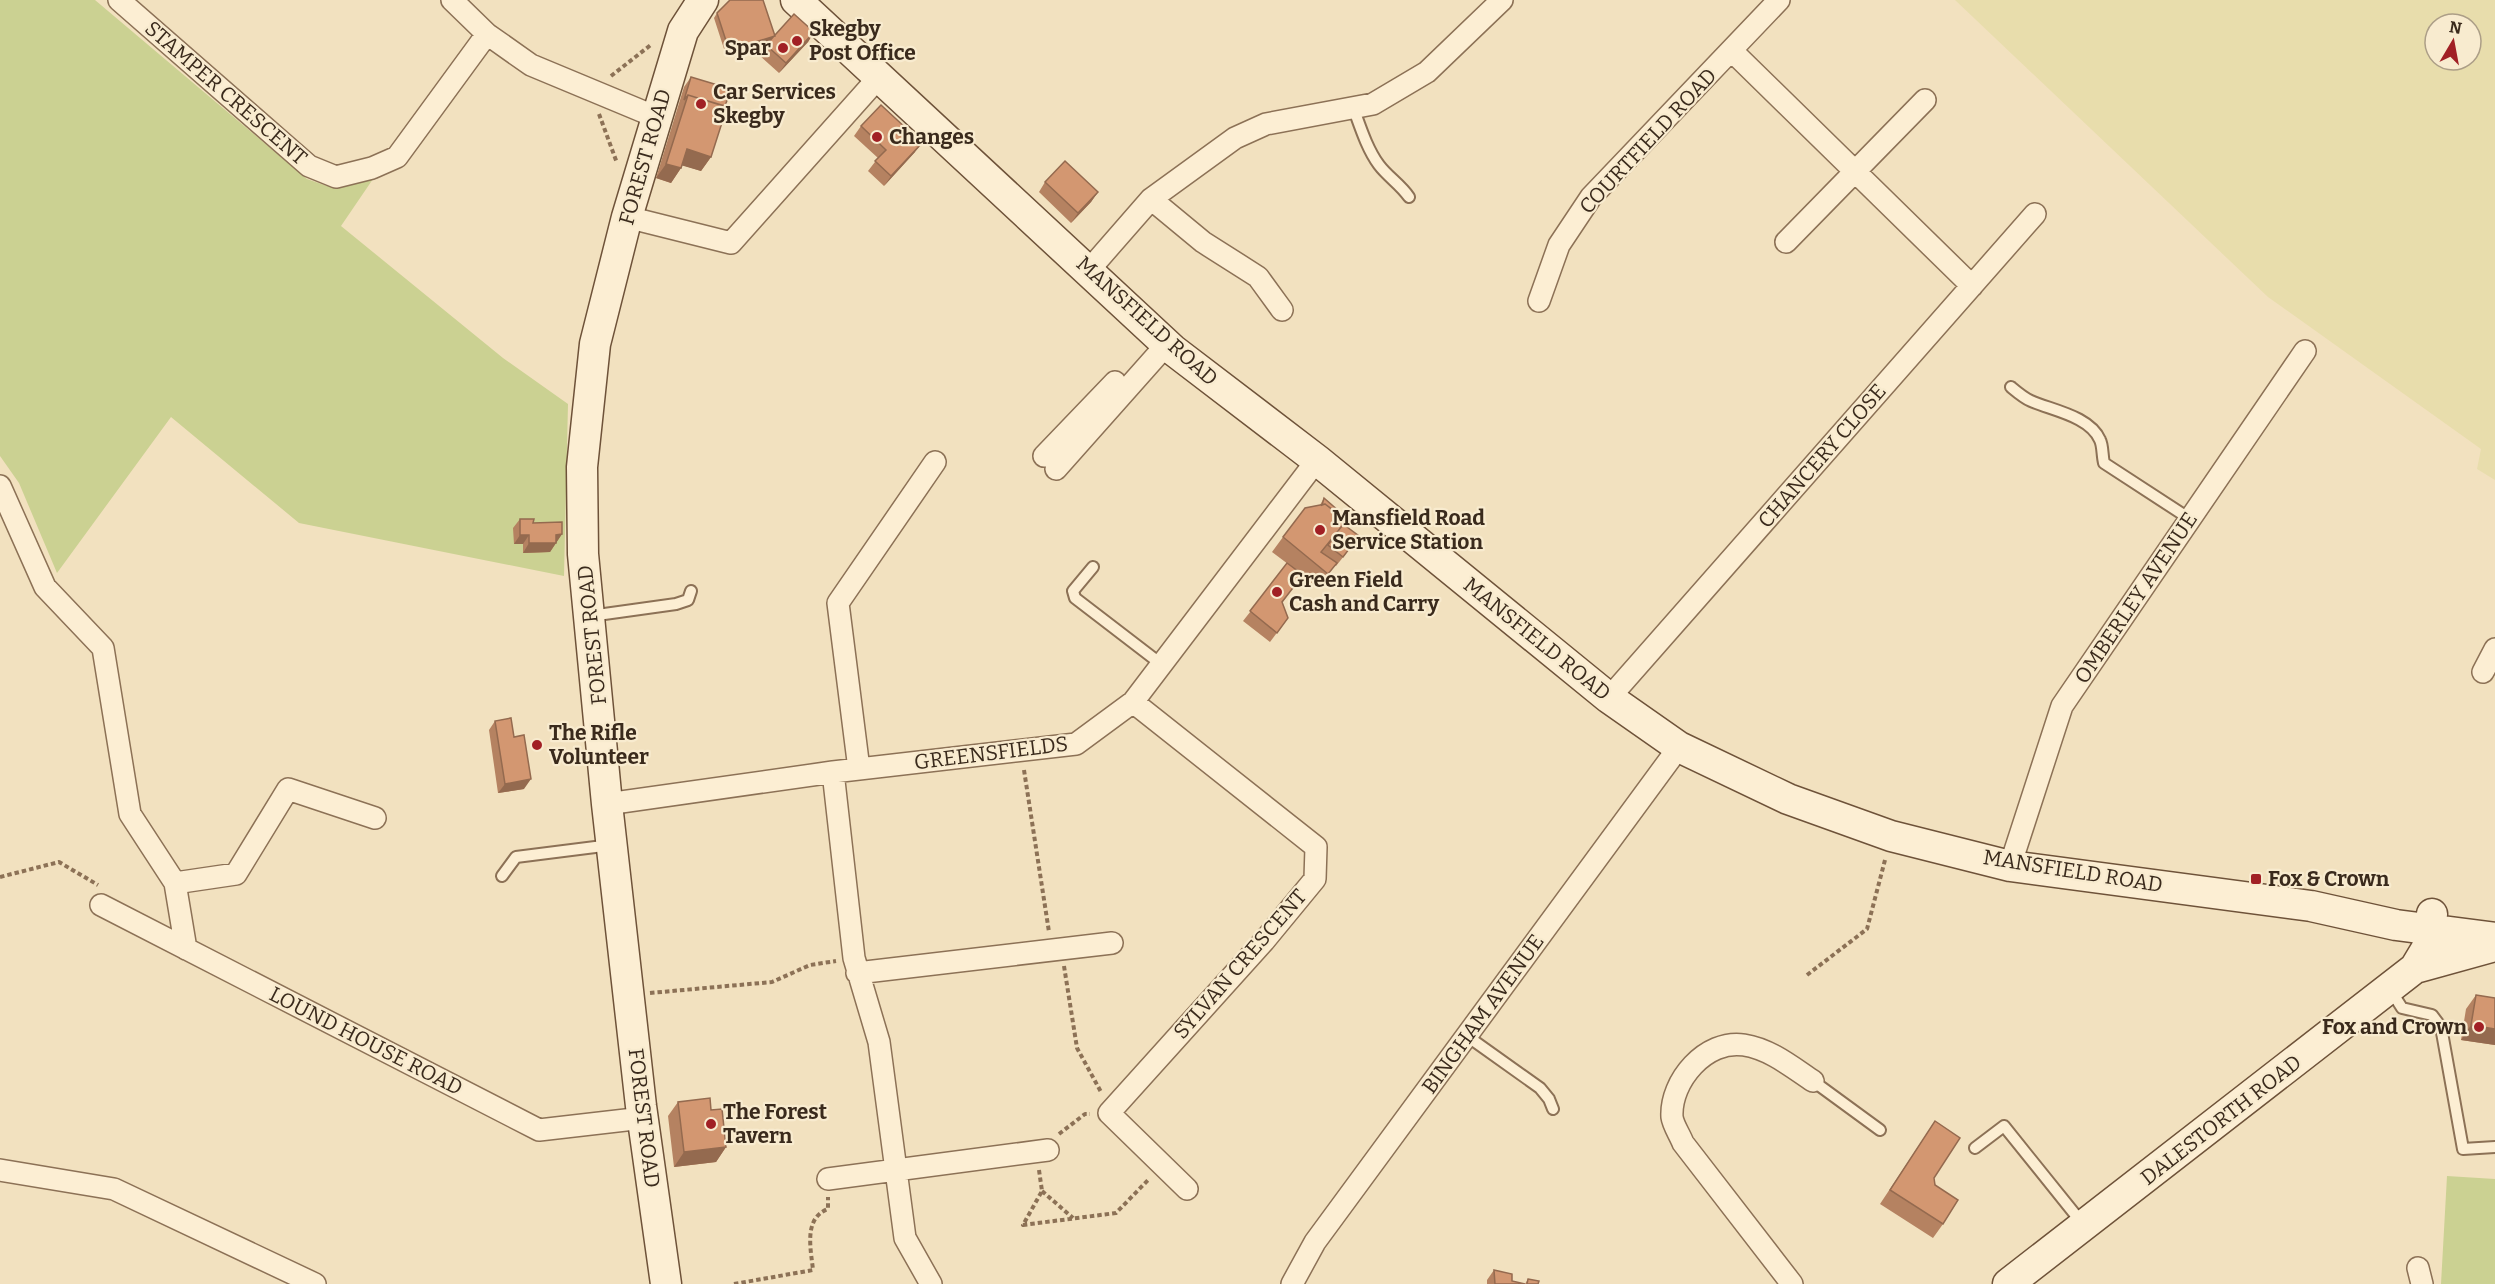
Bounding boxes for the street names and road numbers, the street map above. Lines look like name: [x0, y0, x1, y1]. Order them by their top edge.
street label: STAMPER CRESCENT: [140, 15, 312, 171]
street label: COURTFIELD ROAD: [1574, 63, 1722, 219]
street label: FOREST ROAD: [613, 86, 677, 228]
street label: MANSFIELD ROAD: [1071, 251, 1223, 391]
street label: CHANCERY CLOSE: [1752, 379, 1892, 533]
street label: OMBERLEY AVENUE: [2069, 507, 2203, 689]
street label: FOREST ROAD: [572, 564, 612, 706]
street label: MANSFIELD ROAD: [1458, 572, 1616, 706]
street label: GREENSFIELDS: [913, 731, 1069, 775]
street label: MANSFIELD ROAD: [1981, 844, 2165, 898]
street label: SYLVAN CRESCENT: [1168, 884, 1312, 1044]
street label: BINGHAM AVENUE: [1416, 929, 1550, 1099]
street label: LOUND HOUSE ROAD: [265, 981, 467, 1101]
street label: FOREST ROAD: [623, 1047, 665, 1189]
street label: DALESTORTH ROAD: [2136, 1049, 2306, 1191]

